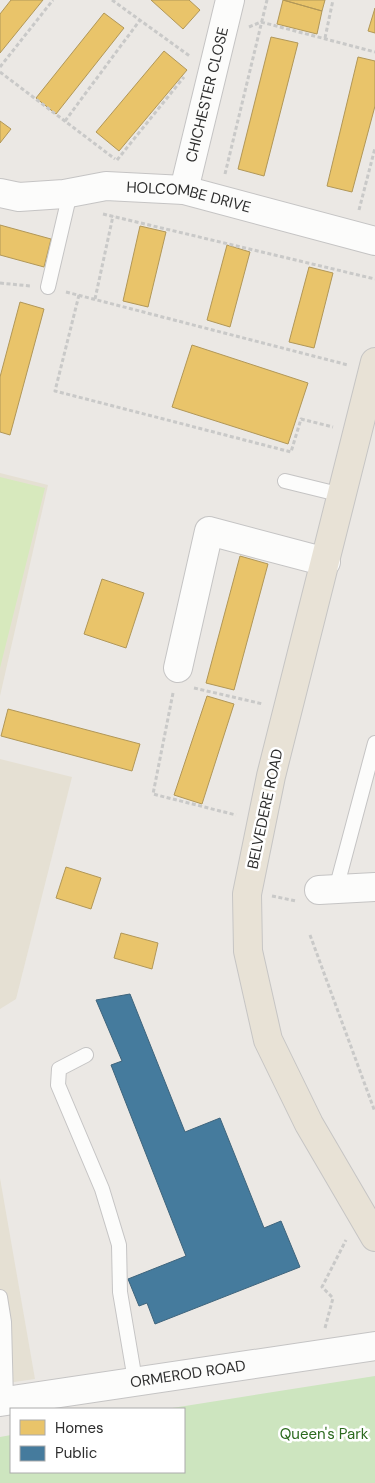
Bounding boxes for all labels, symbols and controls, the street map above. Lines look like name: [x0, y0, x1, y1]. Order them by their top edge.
street label: CHICHESTER CLOSE: [181, 25, 233, 165]
street label: HOLCOMBE DRIVE: [126, 177, 253, 217]
street label: BELVEDERE ROAD: [242, 747, 288, 871]
street label: ORMEROD ROAD: [129, 1355, 247, 1392]
legend: [10, 1408, 185, 1473]
text: Homes: [55, 1418, 104, 1438]
park label: Queen's Park: [280, 1424, 369, 1444]
text: Public: [55, 1443, 97, 1463]

